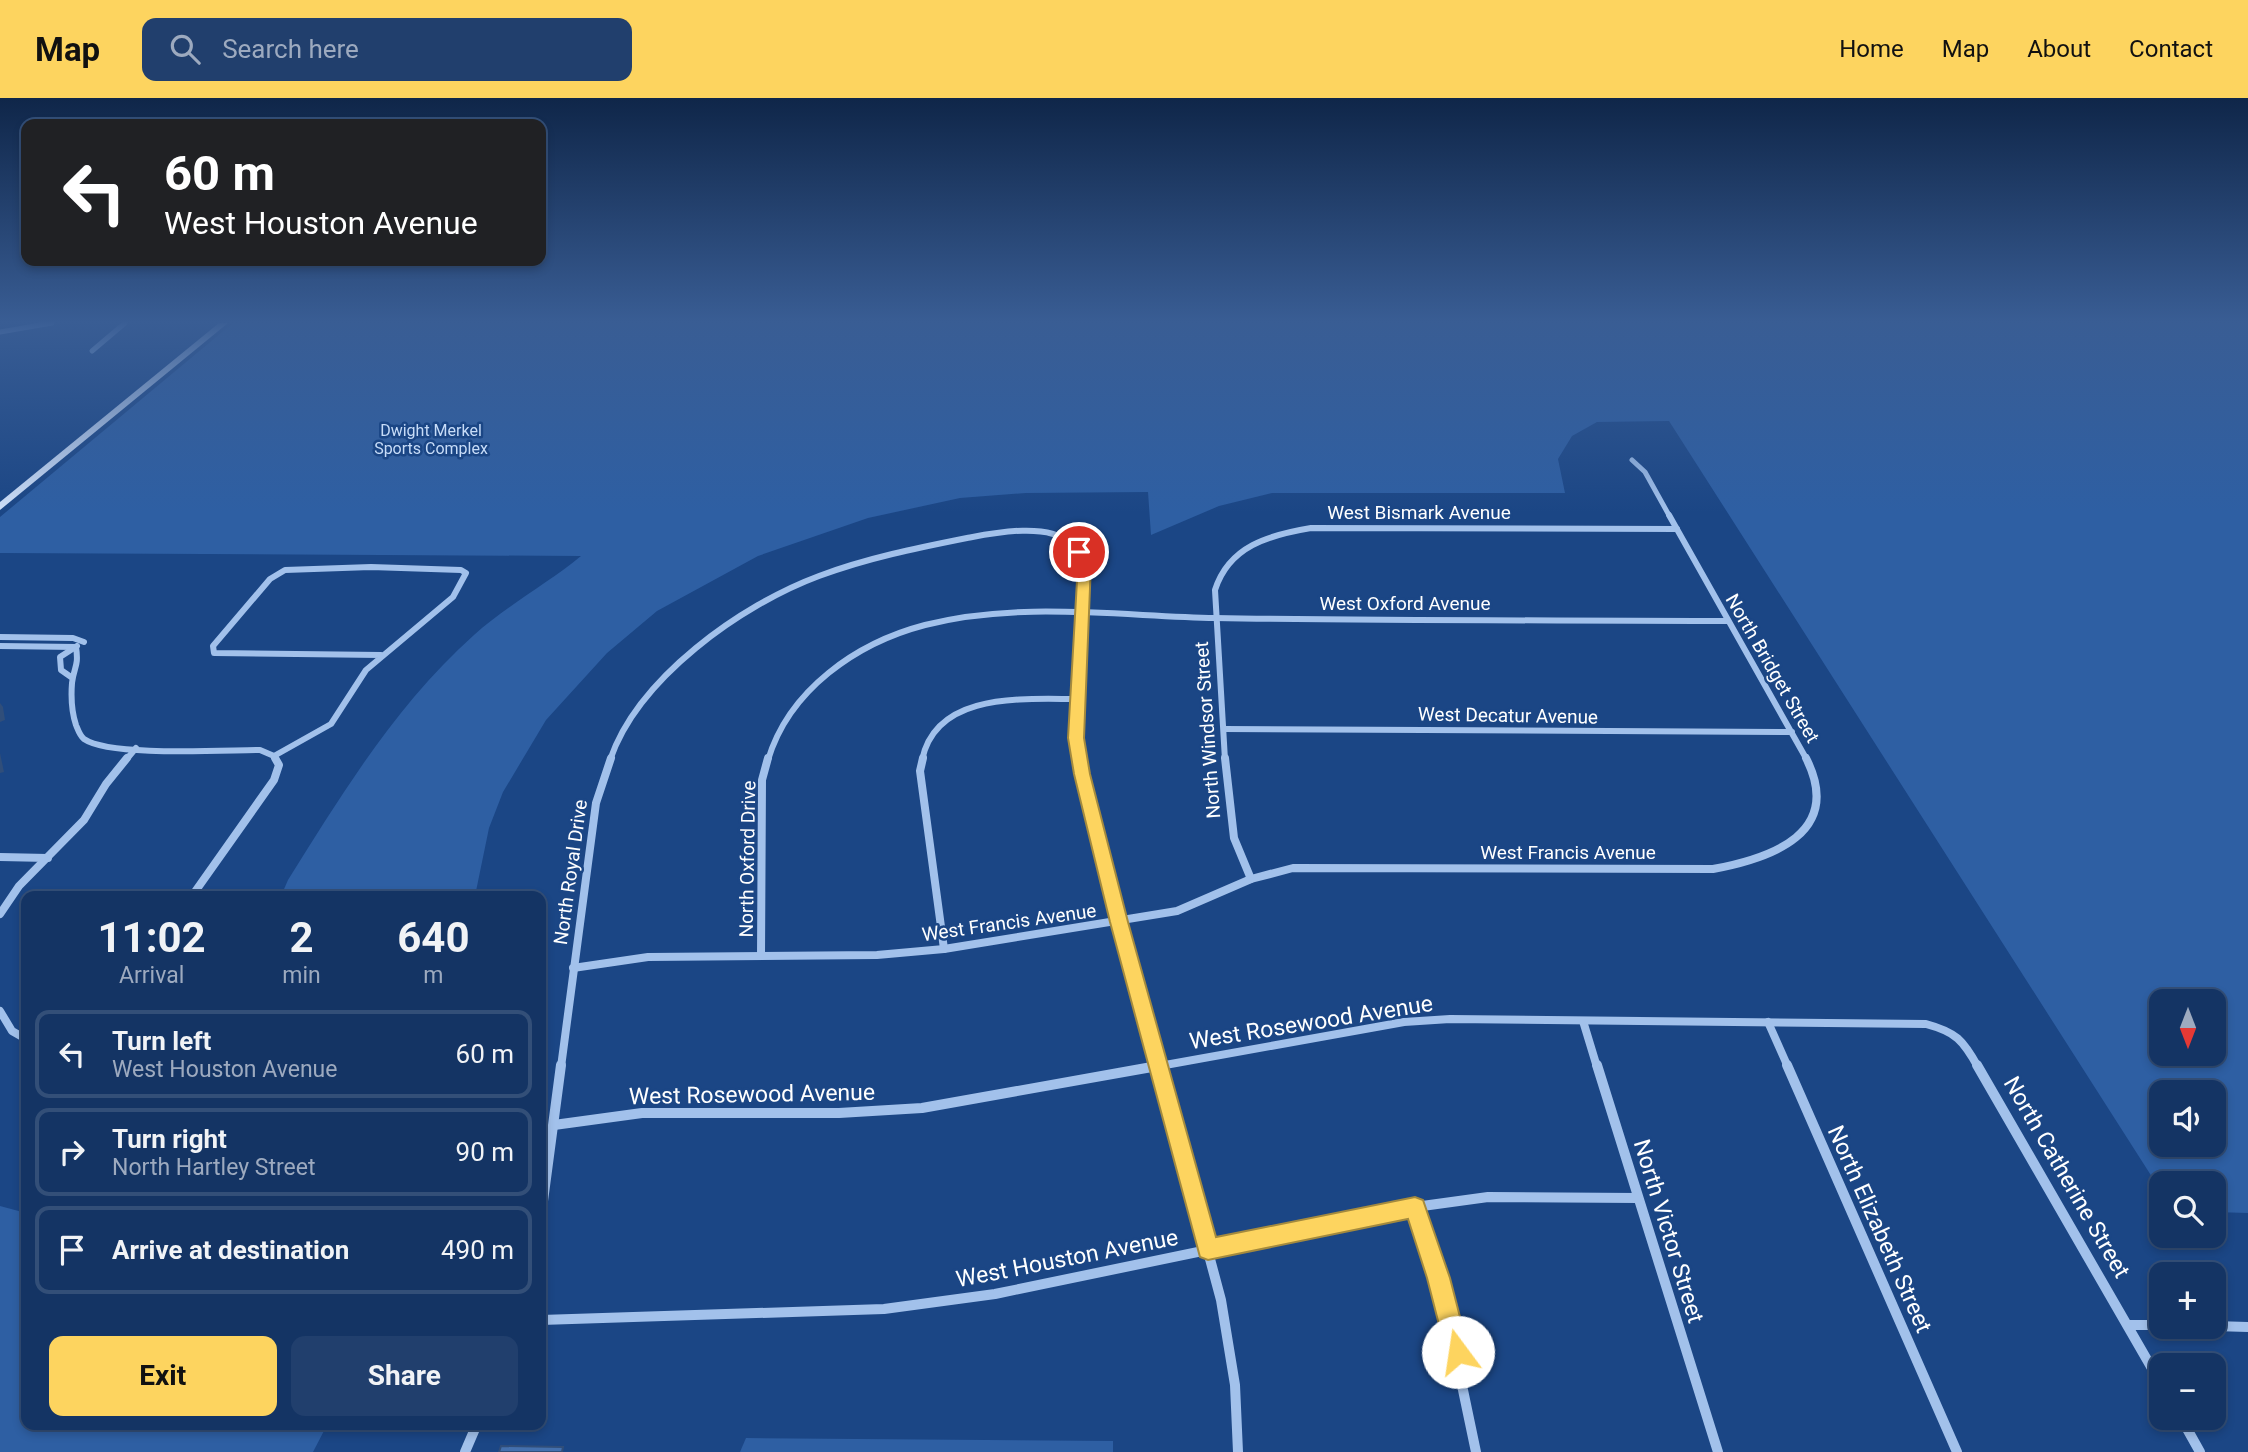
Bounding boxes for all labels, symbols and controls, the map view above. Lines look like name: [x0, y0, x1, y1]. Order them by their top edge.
search box: [142, 18, 632, 81]
text: Map: [35, 30, 100, 69]
icon: search: [166, 30, 204, 68]
text: Search here: [222, 34, 359, 64]
text: Home: [1839, 35, 1904, 63]
text: Map: [1942, 35, 1989, 63]
text: About: [2027, 35, 2091, 63]
text: Contact: [2129, 35, 2213, 63]
text: 60 m: [164, 145, 275, 202]
icon: left: [49, 147, 140, 238]
text: West Houston Avenue: [164, 204, 478, 242]
park label: Dwight Merkel Sports Complex: [374, 421, 488, 458]
street label: West Bismark Avenue: [1327, 501, 1511, 524]
pin: [1049, 522, 1109, 582]
icon: arrive: [1060, 533, 1098, 571]
street label: North Bridget Street: [1721, 590, 1825, 747]
street label: West Oxford Avenue: [1319, 592, 1491, 615]
street label: North Windsor Street: [1190, 641, 1225, 819]
street label: West Decatur Avenue: [1418, 702, 1598, 729]
street label: North Oxford Drive: [735, 780, 760, 938]
street label: North Royal Drive: [549, 798, 592, 946]
street label: West Francis Avenue: [1480, 841, 1656, 864]
street label: West Francis Avenue: [920, 899, 1098, 946]
text: 11:02: [98, 913, 206, 962]
text: 2: [289, 913, 314, 962]
text: 640: [397, 913, 470, 962]
text: Arrival: [119, 962, 184, 989]
text: min: [282, 962, 321, 989]
text: m: [423, 962, 443, 989]
north arrow: [2149, 989, 2226, 1066]
map controls: [2149, 989, 2226, 1430]
street label: West Rosewood Avenue: [1187, 990, 1435, 1055]
text: Turn left: [112, 1026, 211, 1056]
icon: left: [53, 1035, 91, 1073]
text: 60 m: [456, 1039, 514, 1069]
text: West Houston Avenue: [112, 1056, 337, 1083]
street label: North Catherine Street: [1998, 1072, 2135, 1283]
street label: West Rosewood Avenue: [629, 1079, 875, 1110]
button: sound: [2149, 1080, 2226, 1157]
street label: North Elizabeth Street: [1822, 1122, 1937, 1337]
text: Turn right: [112, 1124, 227, 1154]
icon: right: [53, 1133, 91, 1171]
street label: North Victor Street: [1628, 1136, 1709, 1326]
text: 90 m: [456, 1137, 514, 1167]
text: North Hartley Street: [112, 1154, 316, 1181]
button: search: [2149, 1171, 2226, 1248]
street label: West Houston Avenue: [954, 1224, 1180, 1293]
icon: arrive: [53, 1231, 91, 1269]
text: Arrive at destination: [112, 1235, 349, 1265]
text: 490 m: [441, 1235, 514, 1265]
button: +: [2149, 1262, 2226, 1339]
position arrow: [1421, 1315, 1495, 1389]
button: Exit: [49, 1336, 277, 1416]
button: Share: [291, 1336, 518, 1416]
button: −: [2149, 1353, 2226, 1430]

